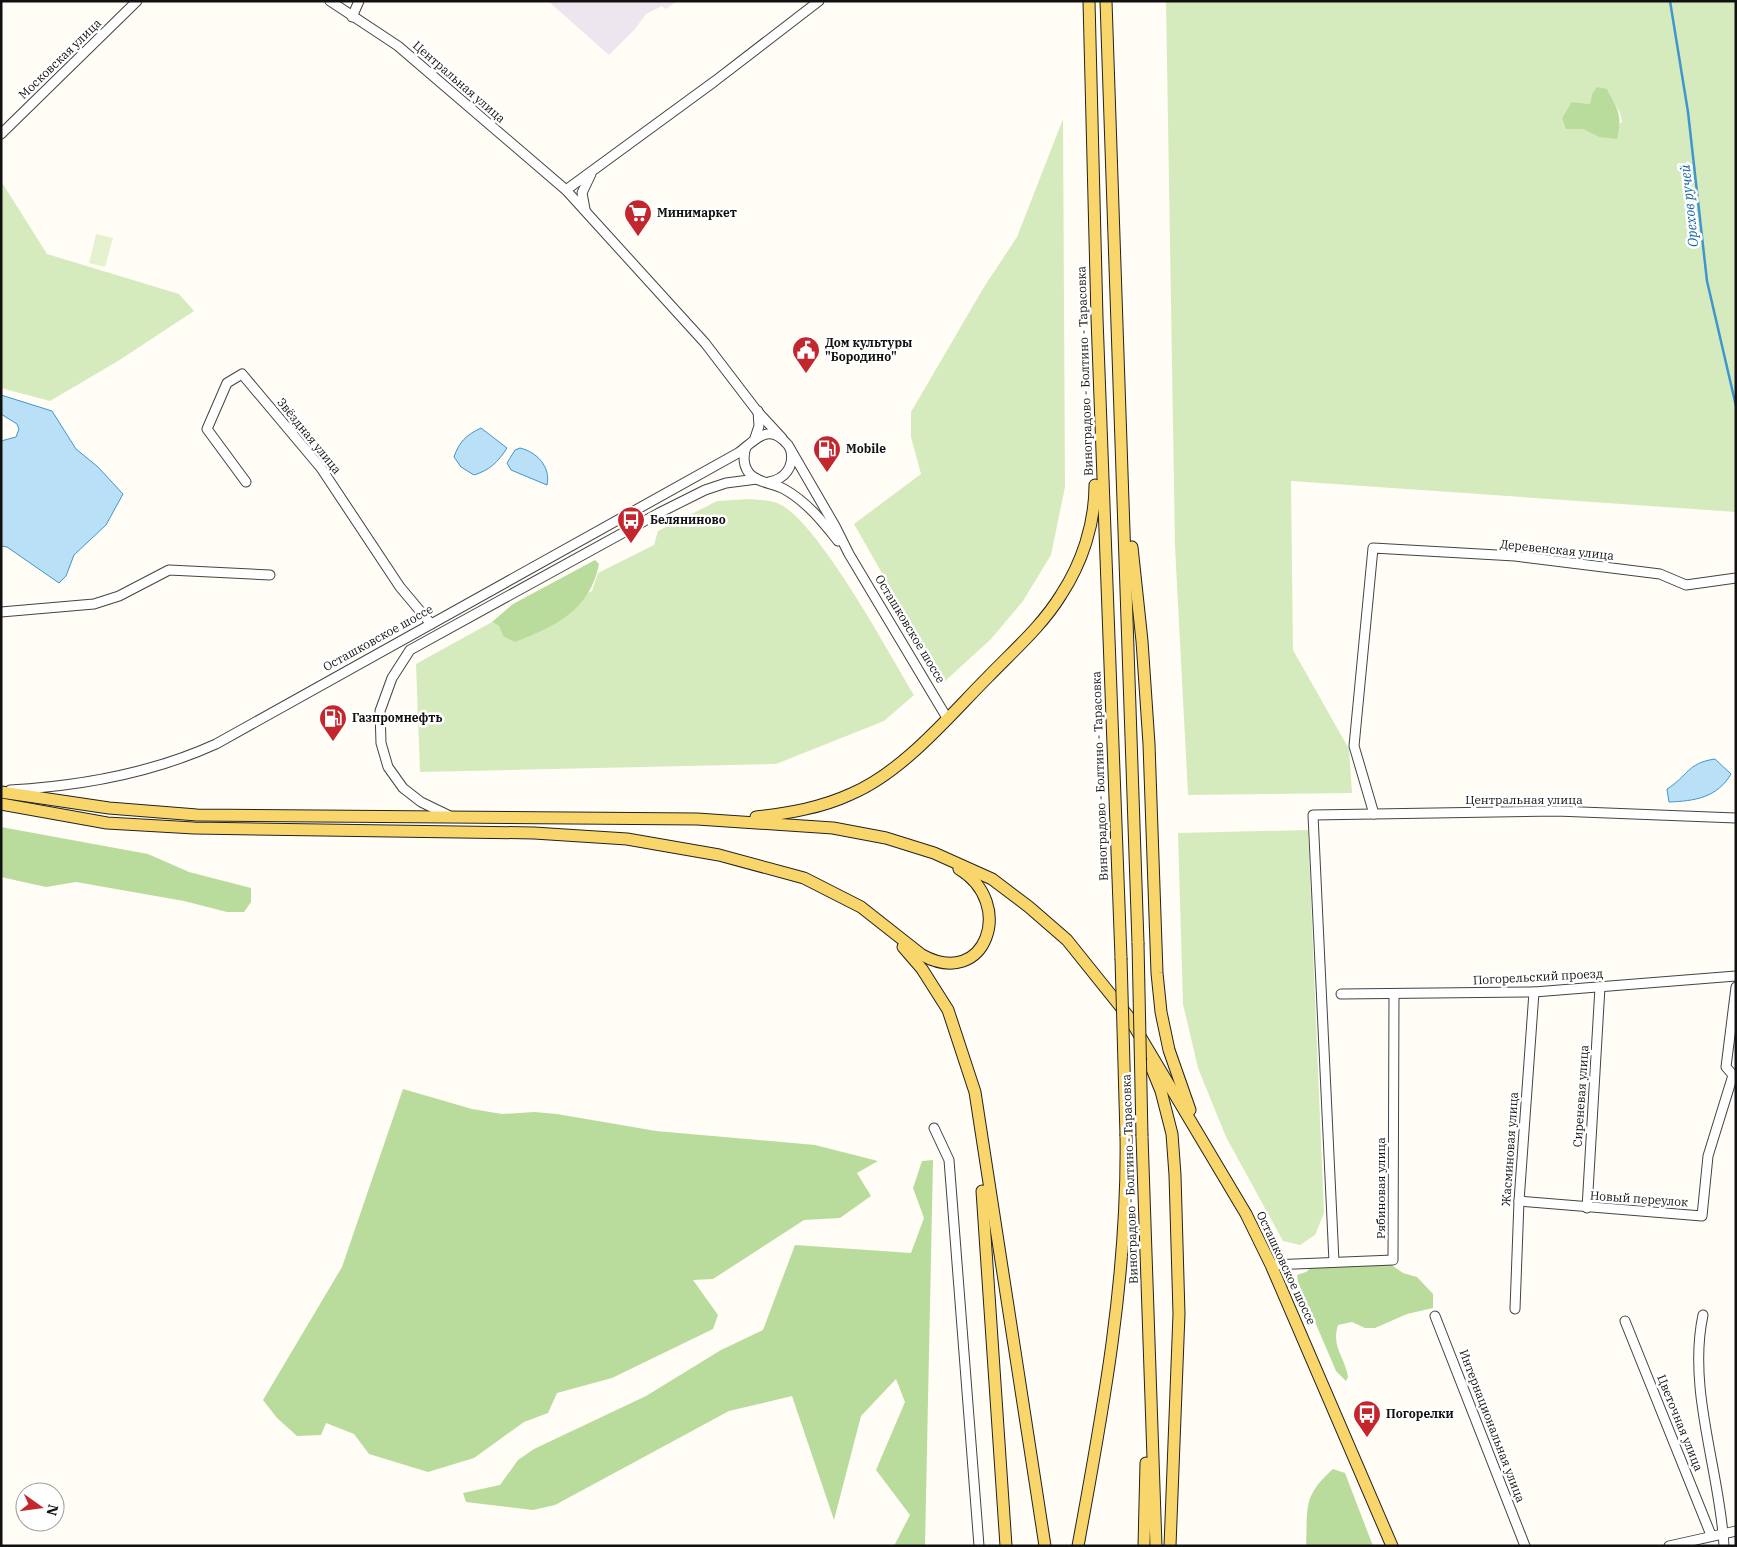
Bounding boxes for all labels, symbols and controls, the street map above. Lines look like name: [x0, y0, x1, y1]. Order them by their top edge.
street label: Московская улица: [15, 15, 104, 102]
street label: Центральная улица: [410, 37, 509, 126]
water label: Орехов ручей: [1676, 164, 1702, 248]
supermarket icon: Минимаркет: [623, 198, 653, 237]
place label: Минимаркет: [657, 205, 737, 220]
street label: Виноградово - Болтино - Тарасовка: [1073, 265, 1096, 476]
public building icon: Дом культуры "Бородино": [791, 335, 821, 374]
place label: Дом культуры "Бородино": [825, 335, 912, 364]
street label: Звёздная улица: [274, 395, 345, 477]
fuel station icon: Mobile: [812, 434, 842, 473]
place label: Mobile: [846, 441, 886, 456]
bus stop icon: Беляниново: [616, 505, 646, 544]
place label: Беляниново: [650, 512, 726, 527]
street label: Деревенская улица: [1499, 536, 1615, 563]
street label: Осташковское шоссе: [872, 572, 949, 686]
street label: Осташковское шоссе: [320, 601, 435, 674]
street label: Виноградово - Болтино - Тарасовка: [1088, 670, 1111, 881]
fuel station icon: Газпромнефть: [318, 703, 348, 742]
place label: Газпромнефть: [352, 710, 443, 725]
street label: Центральная улица: [1465, 792, 1583, 807]
street label: Погорельский проезд: [1472, 966, 1603, 987]
street label: Сиреневая улица: [1569, 1044, 1592, 1148]
street label: Виноградово - Болтино - Тарасовка: [1118, 1073, 1141, 1284]
street label: Жасминовая улица: [1498, 1091, 1521, 1207]
street label: Рябиновая улица: [1373, 1137, 1388, 1239]
street label: Новый переулок: [1589, 1188, 1689, 1209]
street label: Осташковское шоссе: [1254, 1209, 1319, 1327]
street label: Интернациональная улица: [1456, 1347, 1529, 1505]
street label: Цветочная улица: [1654, 1372, 1707, 1474]
bus stop icon: Погорелки: [1352, 1399, 1382, 1438]
place label: Погорелки: [1386, 1406, 1454, 1421]
north arrow: [15, 1482, 65, 1532]
text: N: [43, 1503, 63, 1518]

